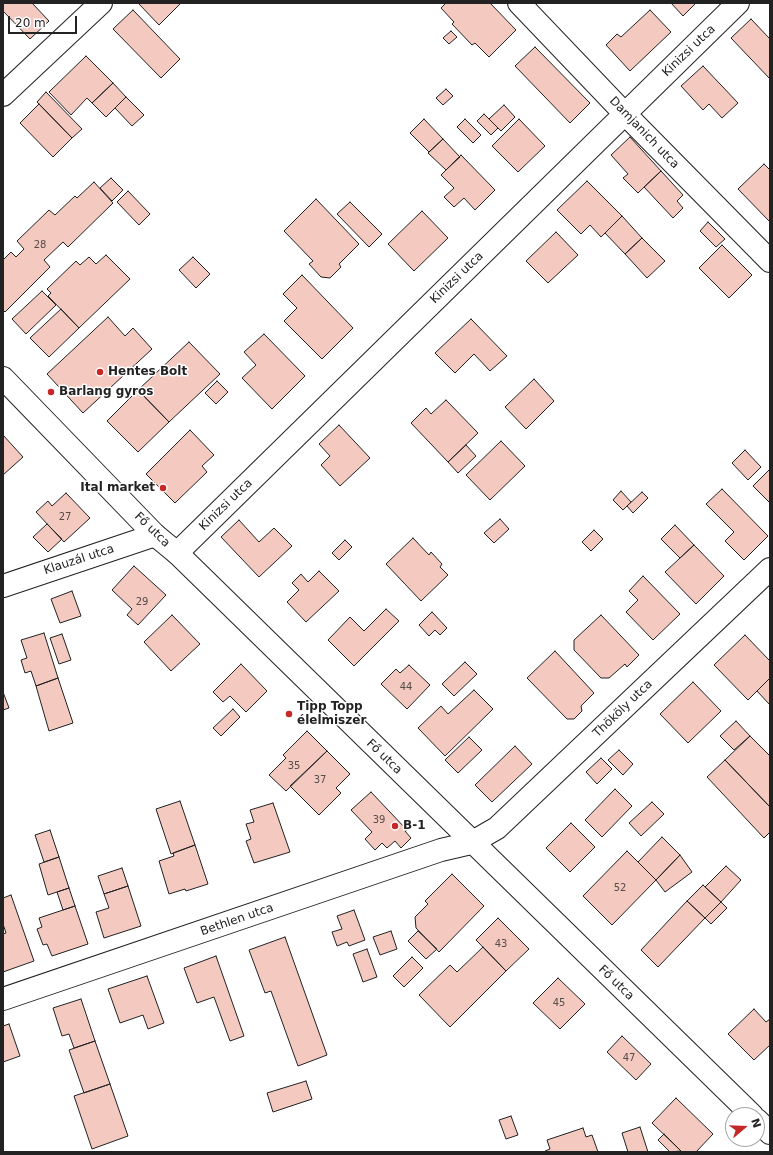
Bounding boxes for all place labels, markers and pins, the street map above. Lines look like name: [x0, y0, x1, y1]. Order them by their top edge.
place label: Hentes Bolt: [108, 365, 187, 379]
marker: Hentes Bolt: [95, 367, 105, 377]
place label: Barlang gyros: [59, 385, 153, 399]
marker: Barlang gyros: [46, 387, 56, 397]
place label: Ital market: [80, 481, 155, 495]
marker: Ital market: [158, 483, 168, 493]
place label: Tipp Topp élelmiszer: [297, 700, 366, 728]
marker: Tipp Topp élelmiszer: [284, 709, 294, 719]
place label: B-1: [403, 819, 425, 833]
marker: B-1: [390, 821, 400, 831]

